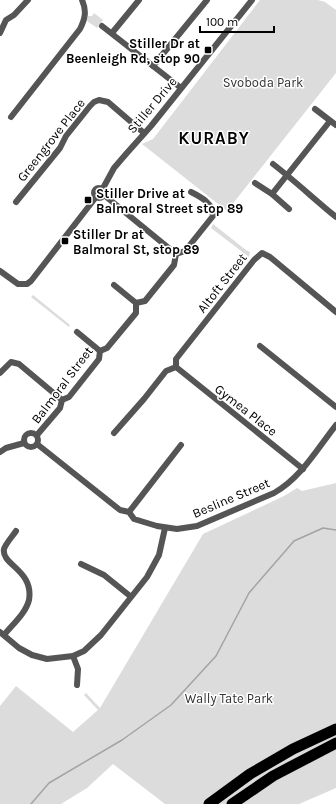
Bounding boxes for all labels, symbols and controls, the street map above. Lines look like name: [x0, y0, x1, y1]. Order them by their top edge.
scale bar: [200, 8, 274, 34]
text: 100 m: [206, 15, 238, 29]
place label: Stiller Dr at Beenleigh Rd, stop 90: [66, 36, 200, 66]
marker: Stiller Dr at Beenleigh Rd, stop 90: [203, 45, 213, 55]
street label: Stiller Drive: [124, 74, 180, 136]
park label: Svoboda Park: [223, 75, 303, 90]
street label: Greengrove Place: [14, 95, 88, 184]
district label: KURABY: [178, 128, 250, 148]
place label: Stiller Drive at Balmoral Street stop 89: [96, 186, 243, 216]
marker: Stiller Drive at Balmoral Street stop 89: [83, 195, 93, 205]
place label: Stiller Dr at Balmoral St, stop 89: [73, 227, 200, 257]
marker: Stiller Dr at Balmoral St, stop 89: [60, 236, 70, 246]
street label: Altoft Street: [194, 250, 250, 316]
street label: Balmoral Street: [28, 344, 96, 426]
street label: Gymea Place: [212, 381, 280, 439]
street label: Besline Street: [190, 475, 272, 521]
park label: Wally Tate Park: [185, 691, 273, 706]

